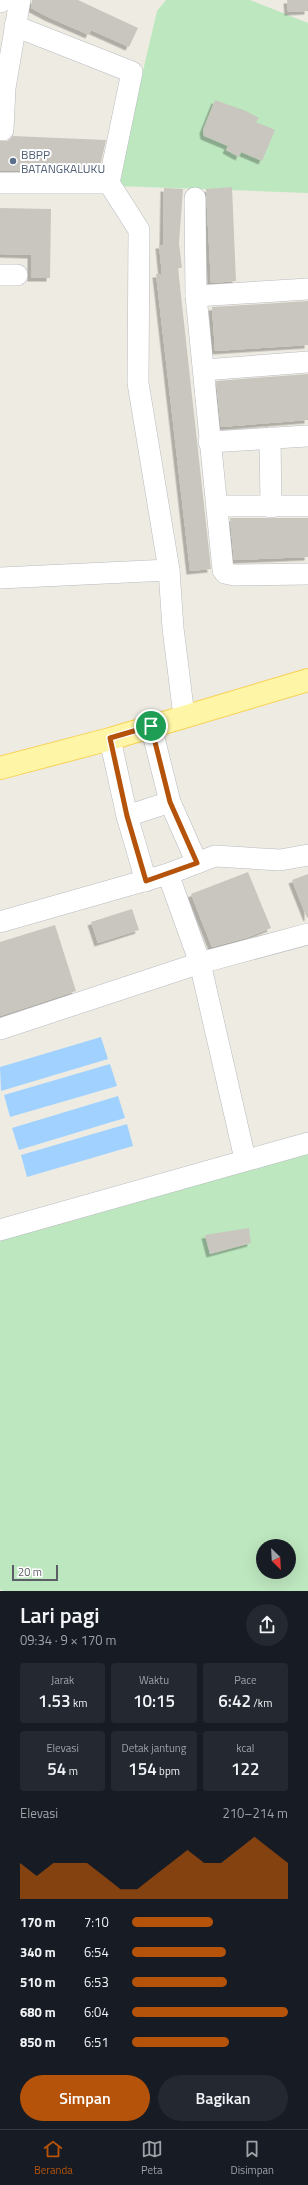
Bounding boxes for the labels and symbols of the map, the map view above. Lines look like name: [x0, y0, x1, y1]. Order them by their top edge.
place label: BBPP BATANGKALUKU: [21, 145, 105, 178]
marker: BBPP BATANGKALUKU: [8, 156, 18, 166]
pin: [134, 709, 168, 743]
north arrow: [256, 1539, 296, 1579]
scale bar: [12, 1563, 58, 1582]

